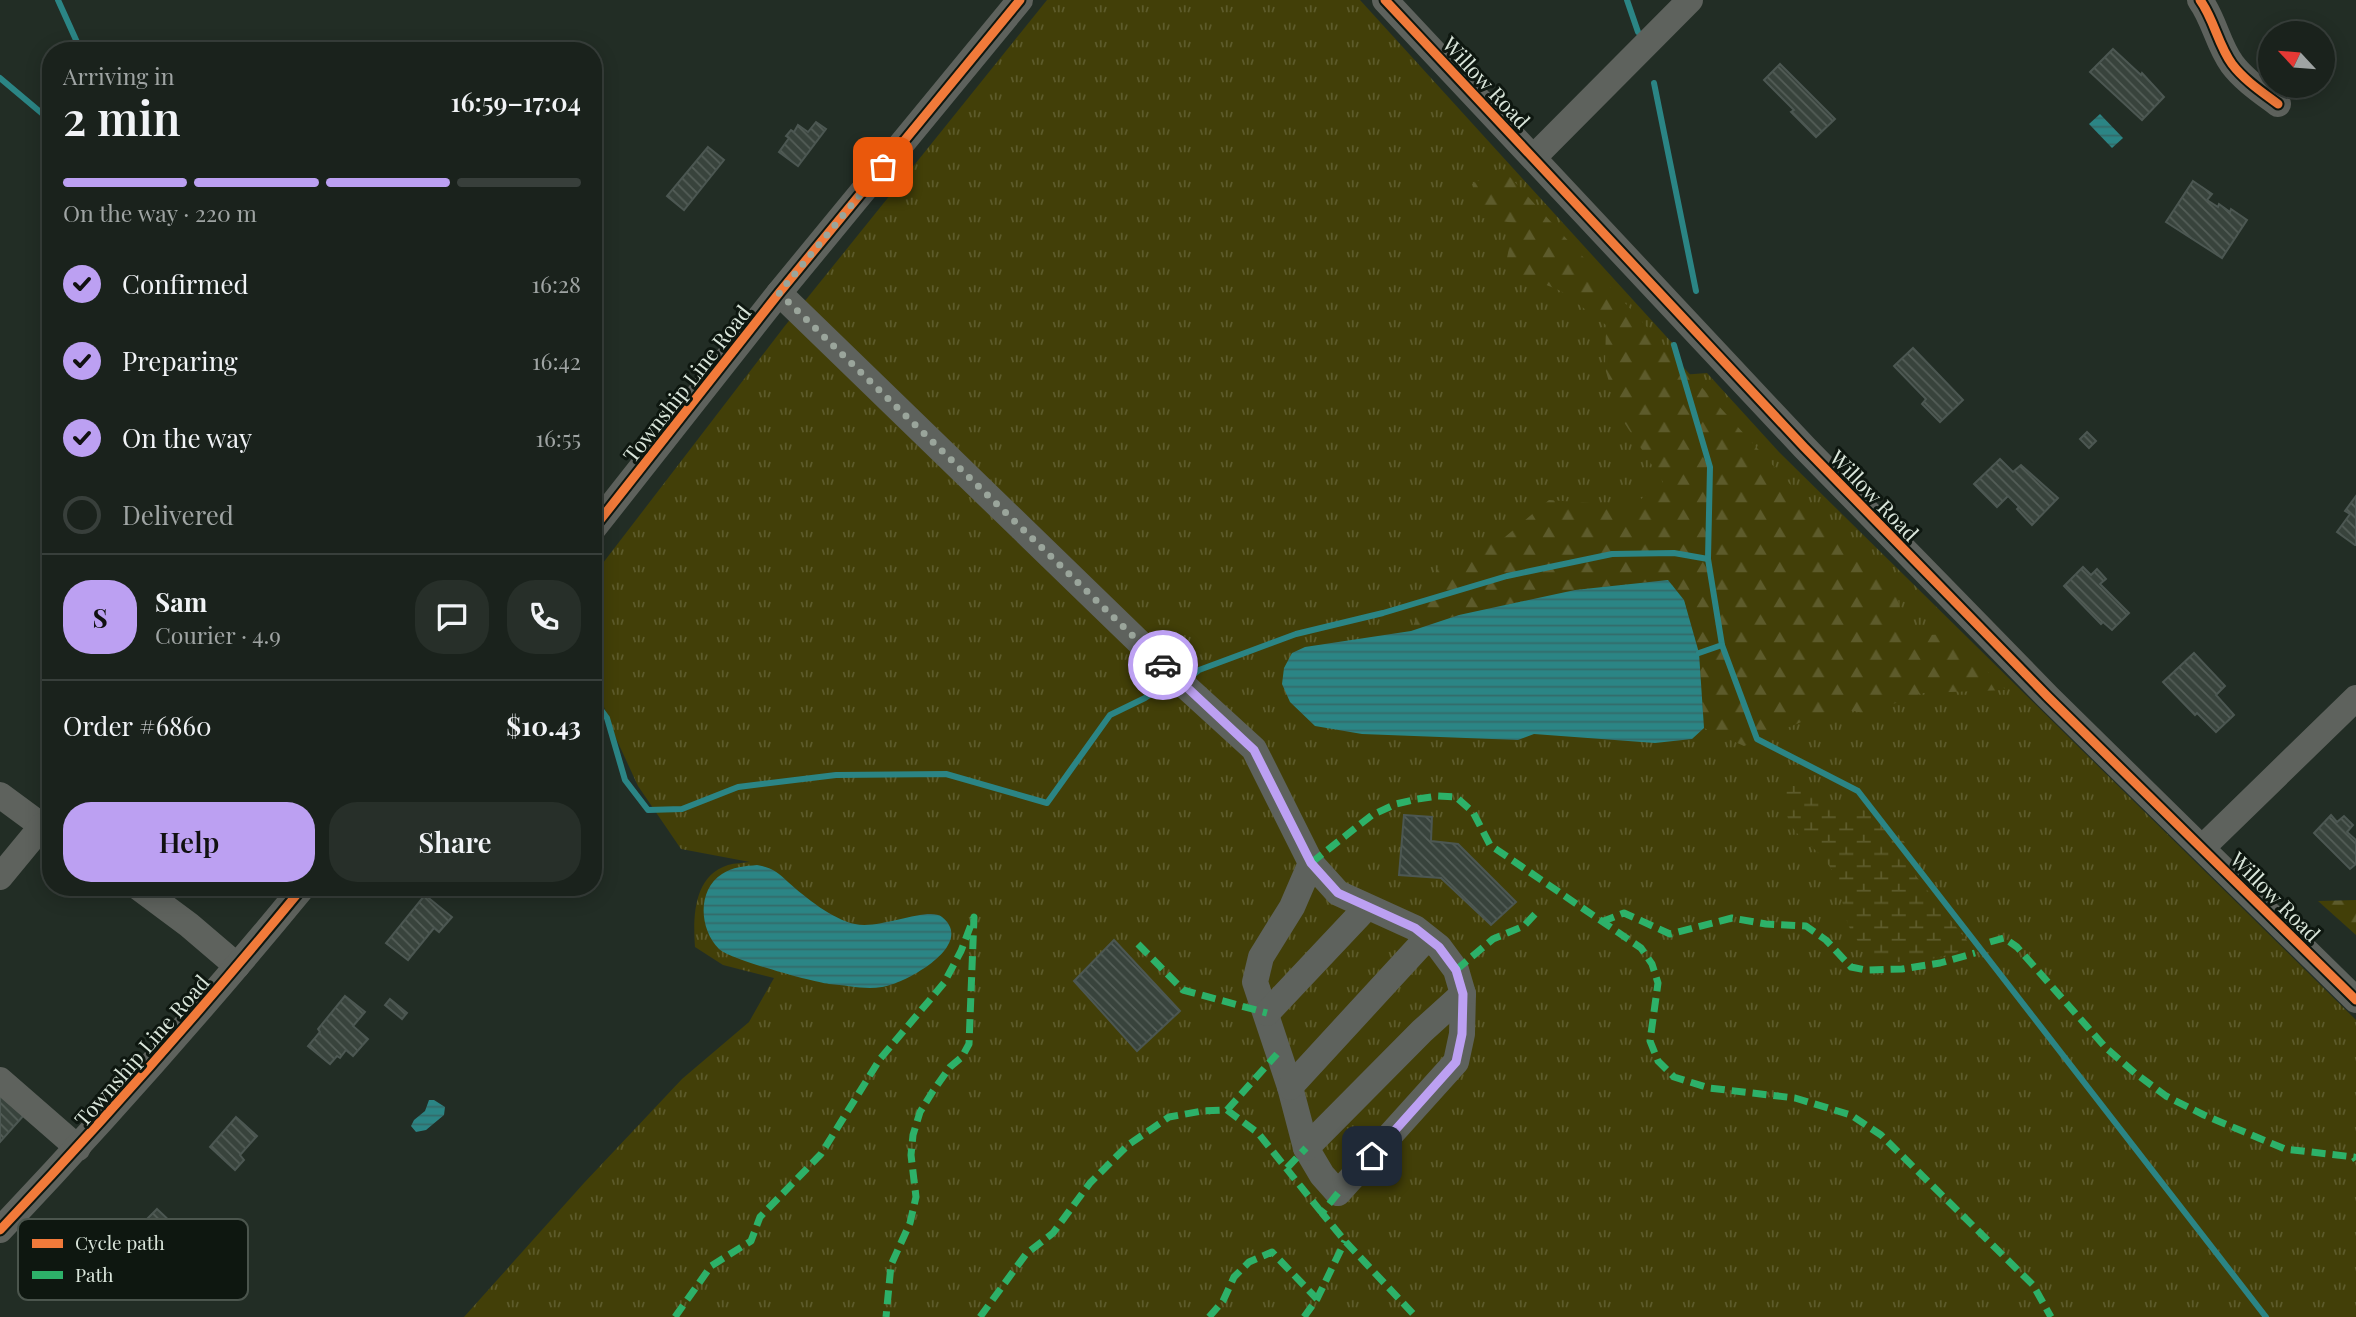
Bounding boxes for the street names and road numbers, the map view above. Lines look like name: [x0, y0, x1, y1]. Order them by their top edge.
street label: Willow Road: [1436, 29, 1537, 134]
street label: Township Line Road: [616, 299, 756, 467]
street label: Willow Road: [1824, 443, 1926, 547]
street label: Willow Road: [2224, 844, 2327, 947]
street label: Township Line Road: [67, 968, 215, 1132]

